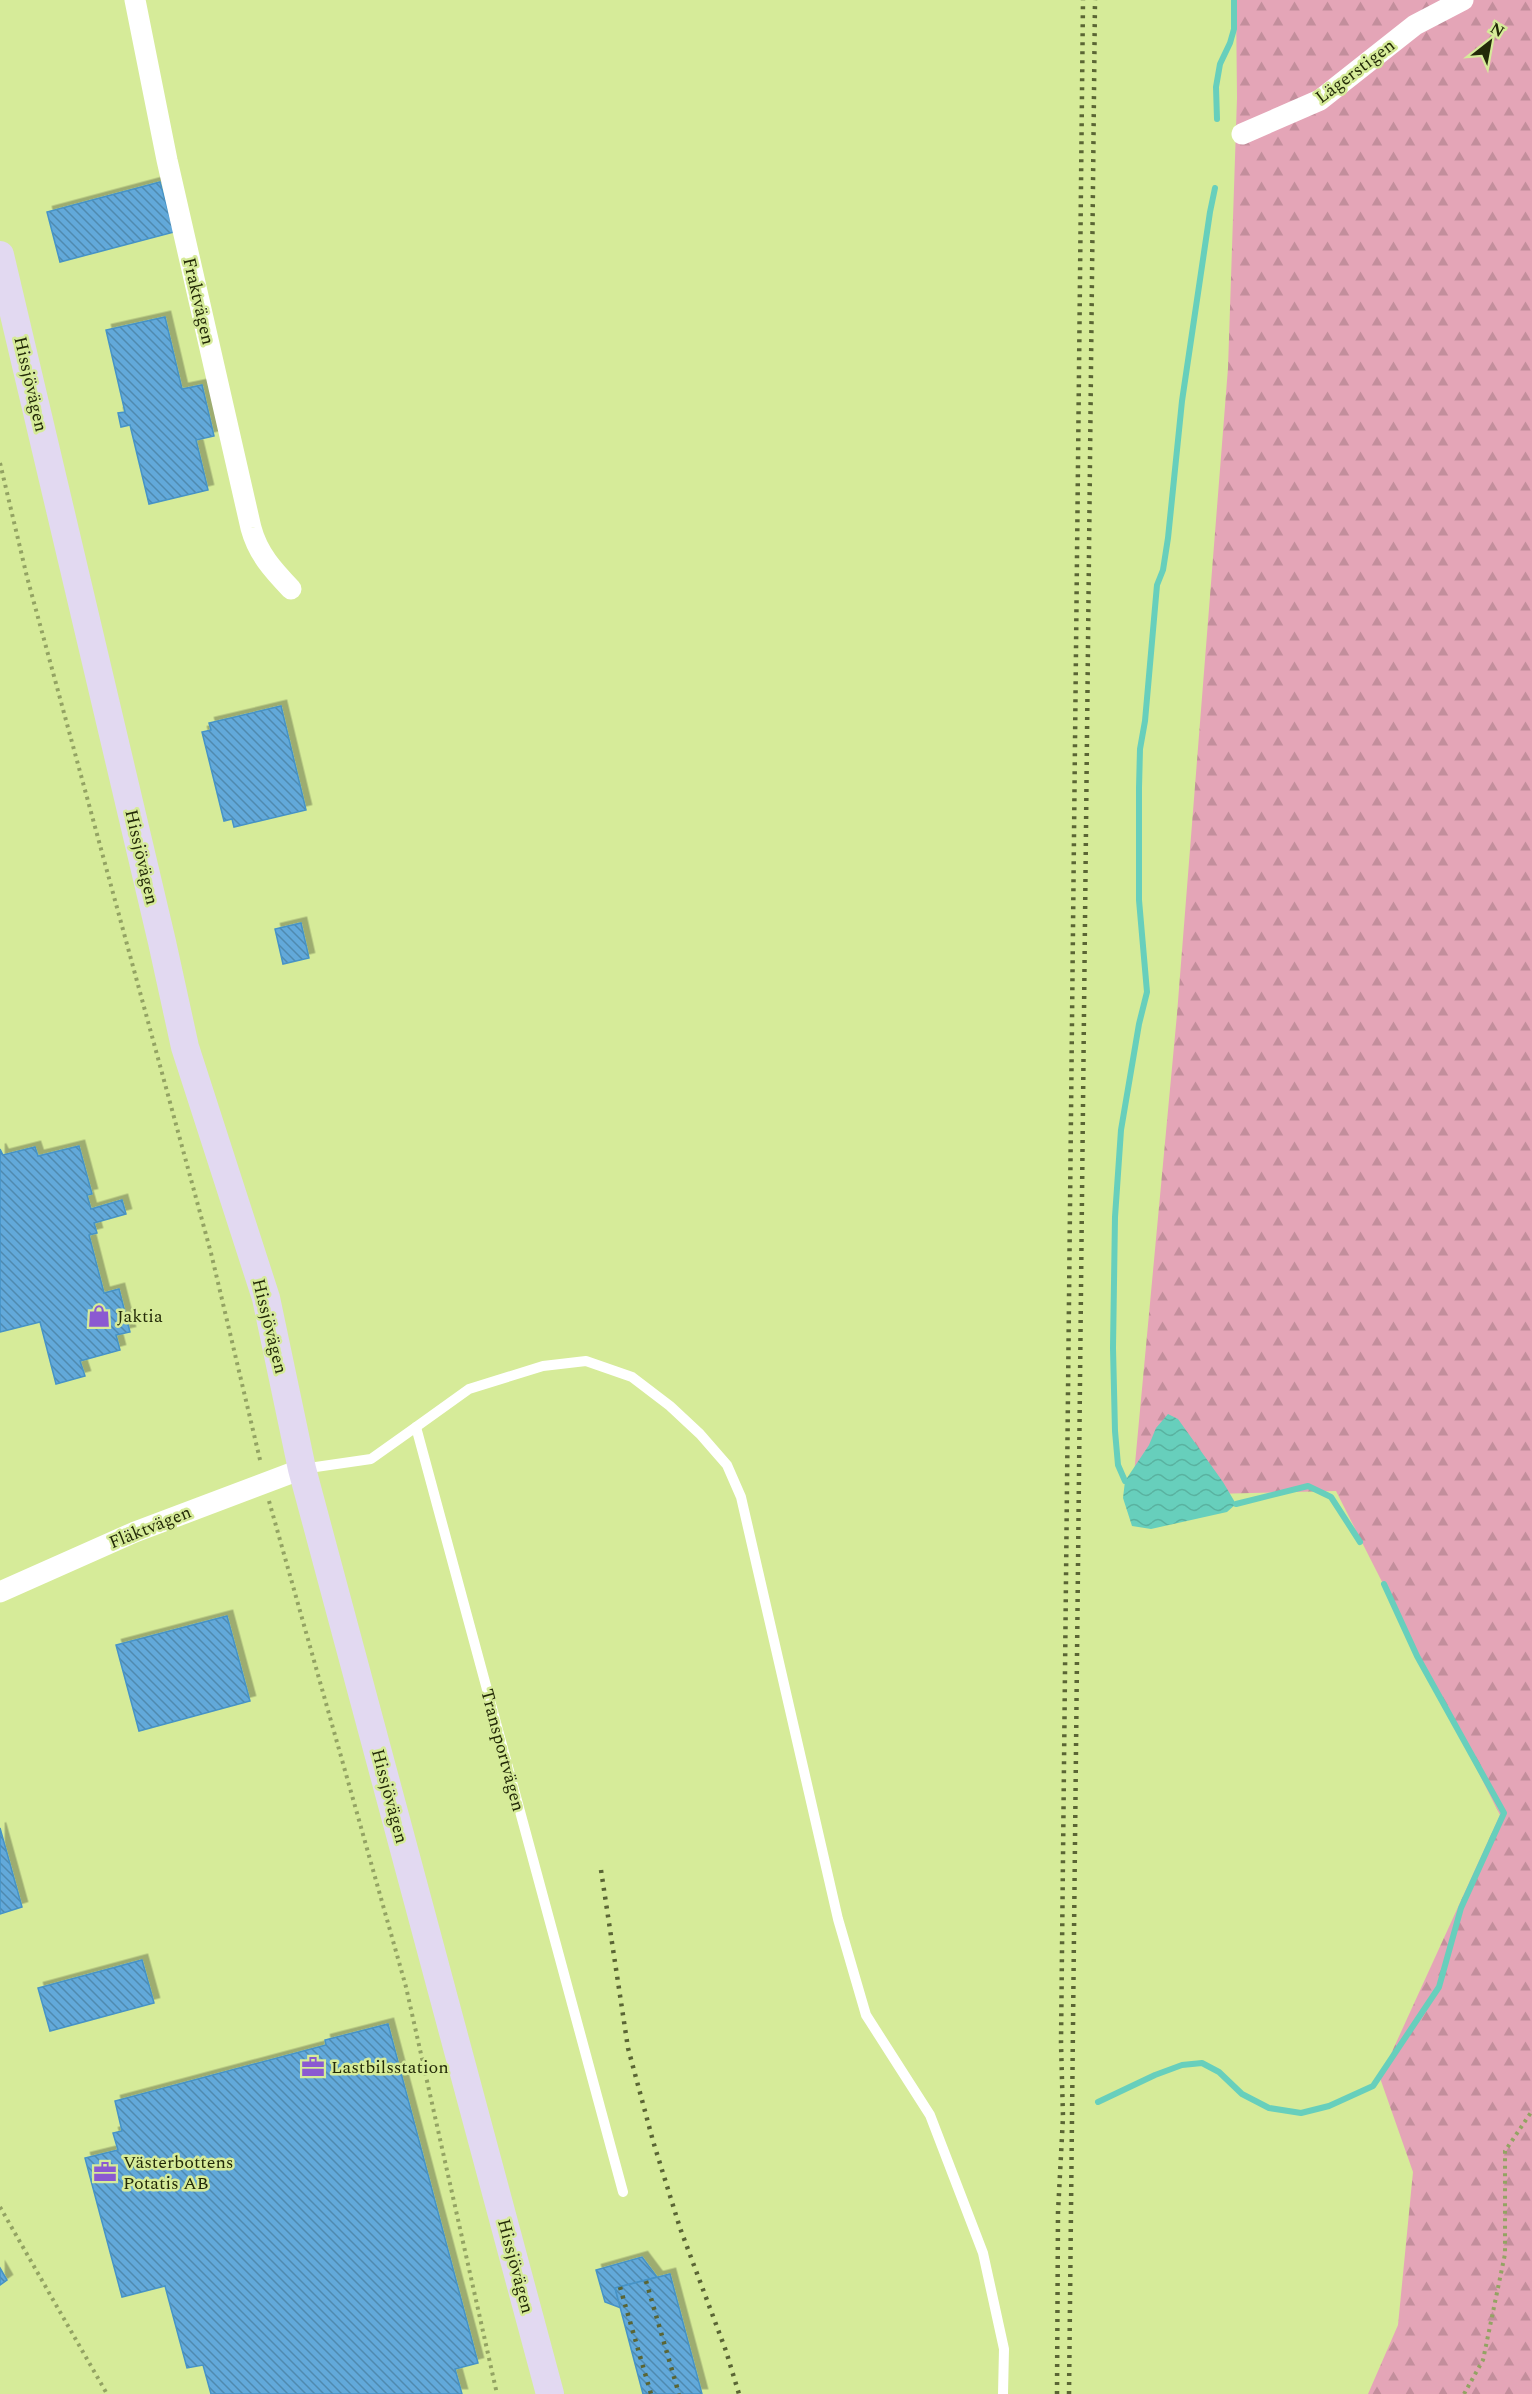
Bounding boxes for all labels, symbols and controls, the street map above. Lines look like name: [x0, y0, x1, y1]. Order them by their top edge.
north arrow: [1460, 12, 1520, 72]
text: N: [1485, 16, 1509, 44]
street label: Lägerstigen: [1310, 32, 1401, 110]
street label: Fraktvägen: [175, 255, 222, 347]
street label: Hissjövägen: [6, 334, 55, 434]
street label: Hissjövägen: [117, 807, 166, 907]
street label: Hissjövägen: [245, 1276, 294, 1377]
shop icon: Jaktia: [86, 1303, 112, 1329]
place label: Jaktia: [117, 1303, 163, 1330]
street label: Fläktvägen: [105, 1499, 196, 1556]
street label: Transportvägen: [473, 1686, 532, 1814]
street label: Hissjövägen: [364, 1746, 415, 1847]
office icon: Lastbilsstation: [300, 2054, 326, 2080]
place label: Lastbilsstation: [331, 2054, 449, 2081]
place label: Västerbottens Potatis AB: [123, 2149, 234, 2197]
office icon: Västerbottens Potatis AB: [92, 2159, 118, 2185]
street label: Hissjövägen: [490, 2216, 541, 2317]

